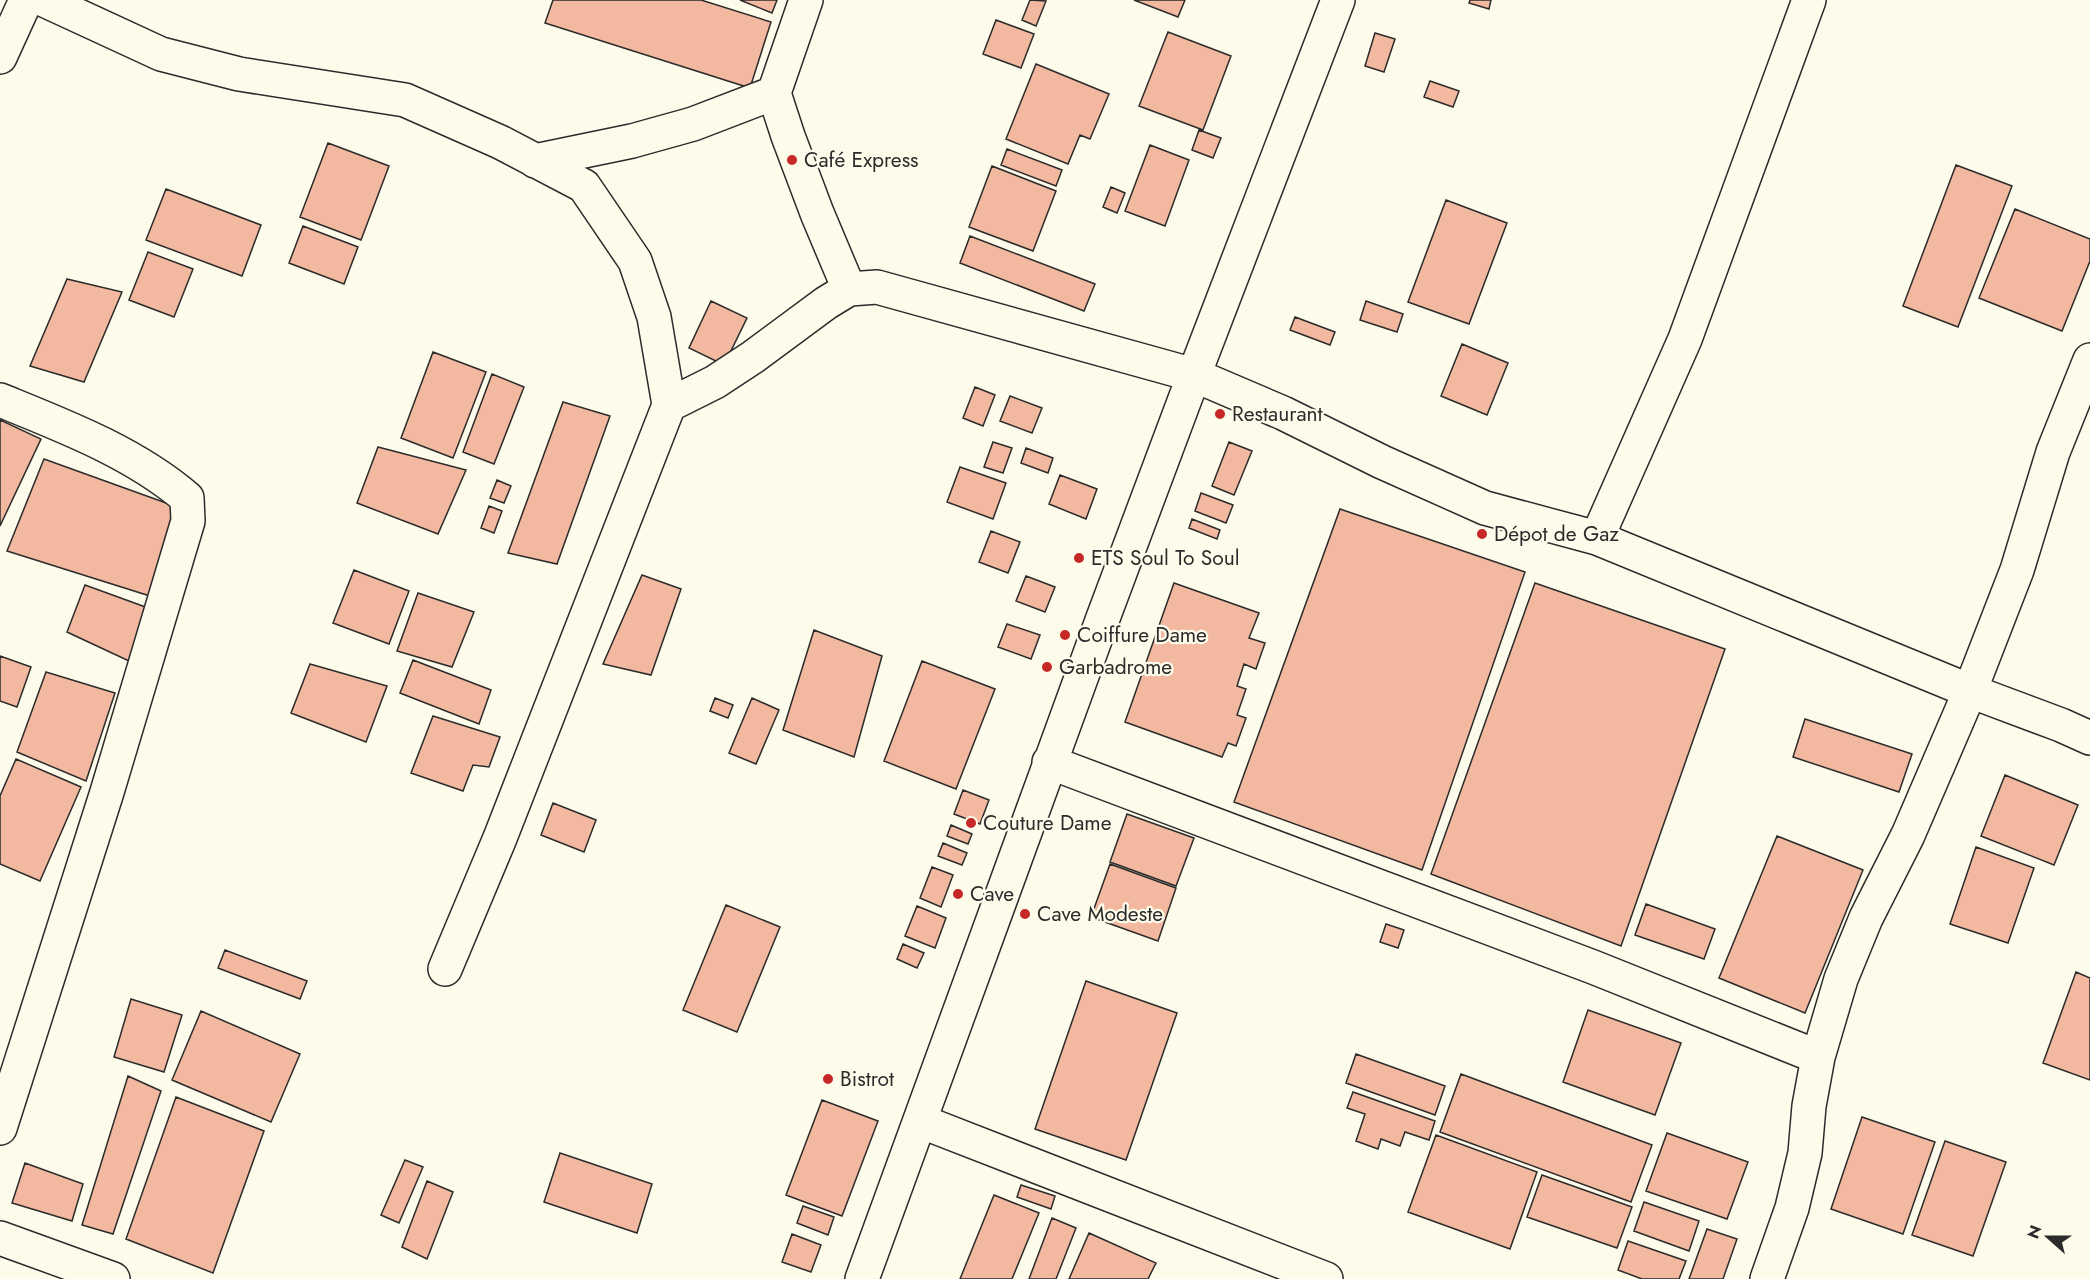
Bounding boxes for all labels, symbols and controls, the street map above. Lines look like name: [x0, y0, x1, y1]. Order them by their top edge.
place label: Café Express: [804, 145, 919, 175]
marker: Café Express: [785, 153, 799, 167]
place label: Restaurant: [1232, 399, 1323, 429]
marker: Restaurant: [1213, 407, 1227, 421]
place label: Dépot de Gaz: [1494, 519, 1619, 549]
marker: Dépot de Gaz: [1475, 527, 1489, 541]
place label: ETS Soul To Soul: [1091, 543, 1240, 573]
marker: ETS Soul To Soul: [1072, 551, 1086, 565]
place label: Coiffure Dame: [1077, 620, 1207, 650]
marker: Coiffure Dame: [1058, 628, 1072, 642]
place label: Garbadrome: [1059, 652, 1172, 682]
marker: Garbadrome: [1040, 660, 1054, 674]
place label: Couture Dame: [983, 808, 1112, 838]
marker: Couture Dame: [964, 816, 978, 830]
place label: Cave: [970, 879, 1014, 909]
marker: Cave: [951, 887, 965, 901]
place label: Cave Modeste: [1037, 899, 1163, 929]
marker: Cave Modeste: [1018, 907, 1032, 921]
place label: Bistrot: [840, 1064, 894, 1094]
marker: Bistrot: [821, 1072, 835, 1086]
north arrow: [2018, 1207, 2078, 1267]
text: N: [2021, 1222, 2047, 1242]

